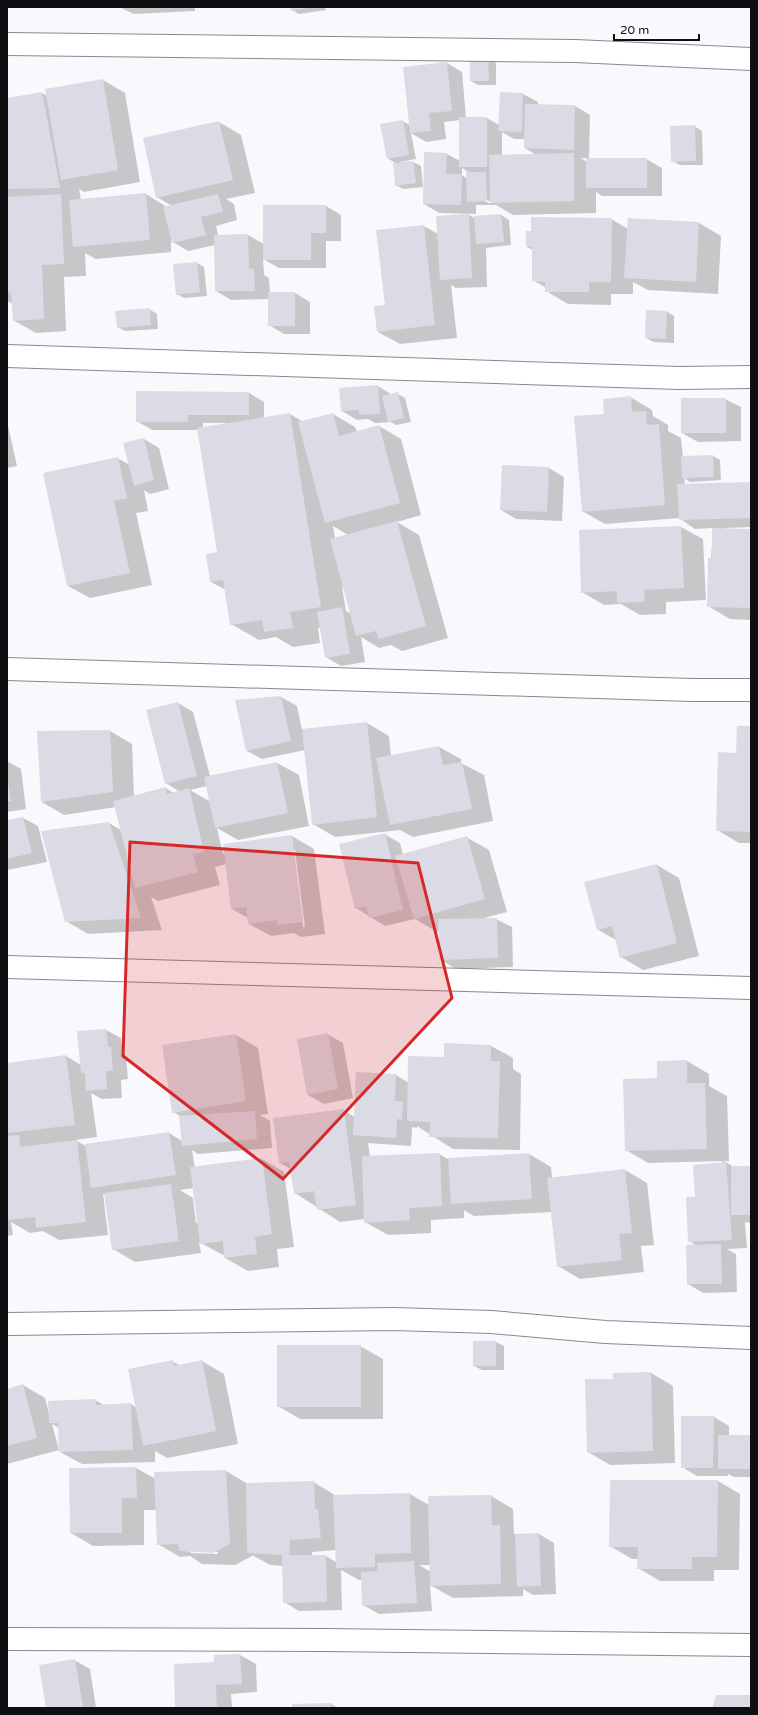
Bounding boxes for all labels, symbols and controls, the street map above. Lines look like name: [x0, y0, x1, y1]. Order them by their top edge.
scale bar: [614, 16, 699, 42]
text: 20 m: [620, 23, 649, 37]

